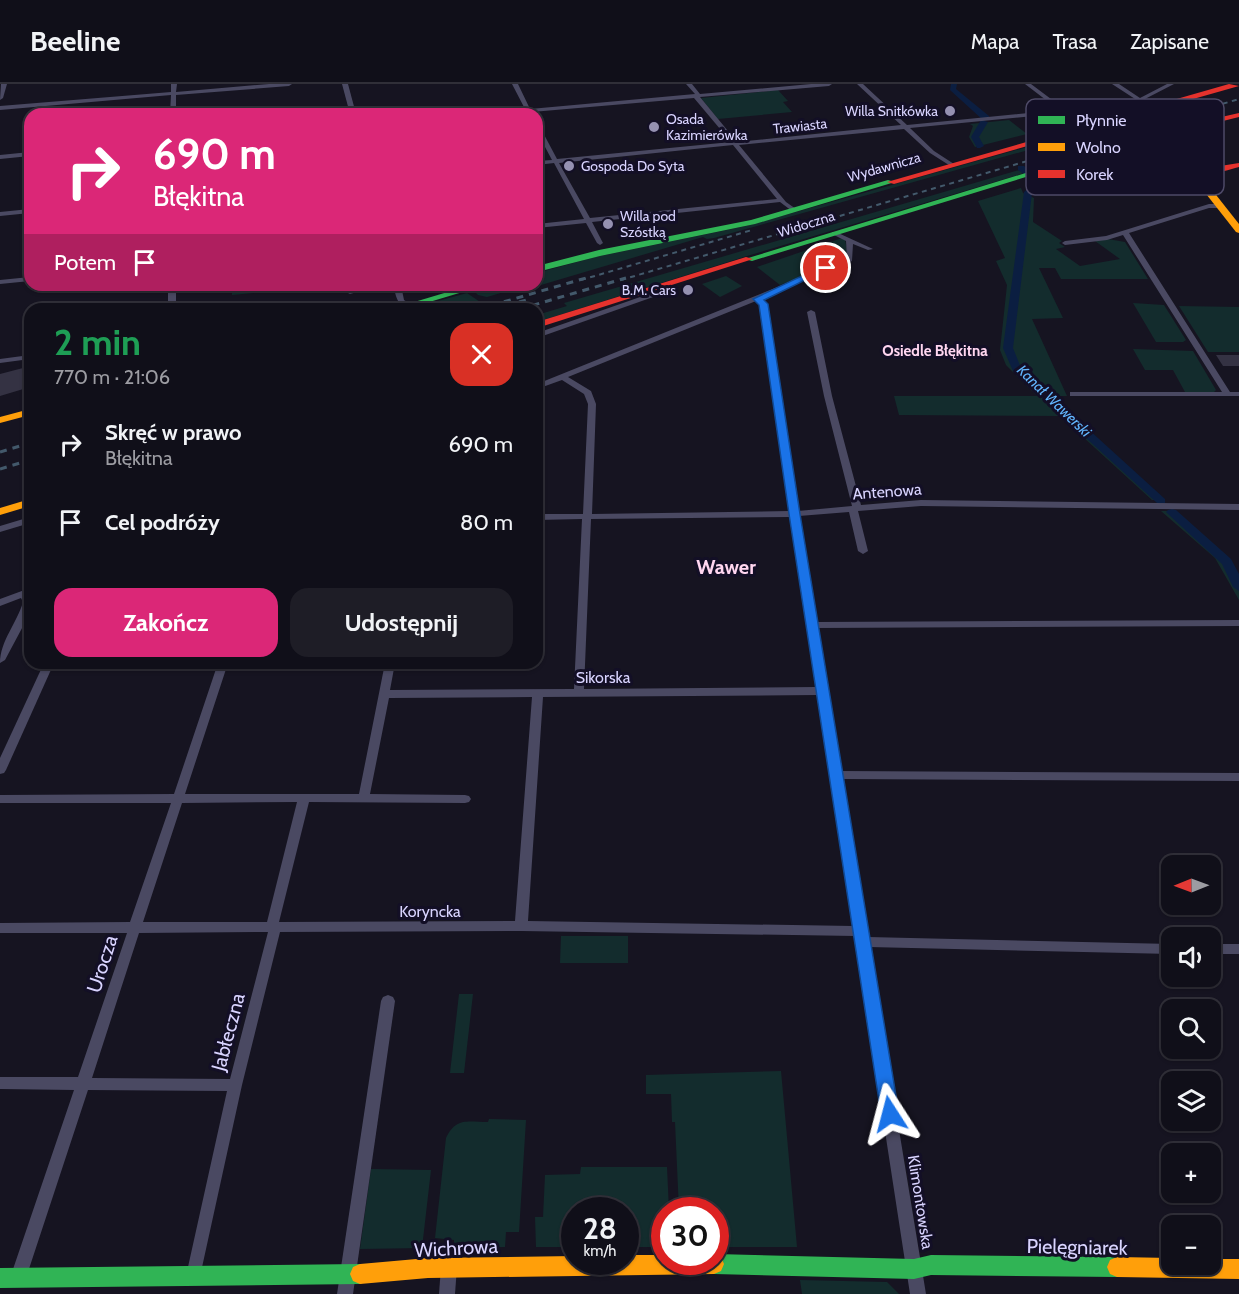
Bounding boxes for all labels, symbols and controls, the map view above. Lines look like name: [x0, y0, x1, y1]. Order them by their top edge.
text: Beeline: [30, 24, 120, 58]
text: Mapa: [971, 29, 1019, 54]
text: Trasa: [1052, 29, 1097, 54]
text: Zapisane: [1130, 29, 1209, 54]
legend: [1026, 99, 1224, 195]
place label: Willa Snitkówka: [845, 102, 938, 120]
marker: Willa Snitkówka: [943, 104, 957, 118]
place label: Osada Kazimierówka: [666, 110, 748, 144]
text: Płynnie: [1076, 111, 1126, 130]
street label: Trawiasta: [772, 114, 828, 138]
marker: Osada Kazimierówka: [647, 120, 661, 134]
text: 690 m: [153, 128, 276, 180]
icon: right: [54, 132, 132, 210]
text: Wolno: [1076, 138, 1121, 157]
street label: Wydawnicza: [845, 148, 923, 186]
place label: Gospoda Do Syta: [581, 157, 685, 175]
marker: Gospoda Do Syta: [562, 159, 576, 173]
text: Korek: [1076, 165, 1114, 184]
text: Błękitna: [153, 180, 244, 213]
place label: Willa pod Szóstką: [620, 207, 676, 241]
street label: Widoczna: [775, 207, 837, 241]
marker: Willa pod Szóstką: [601, 217, 615, 231]
pin: [800, 242, 851, 293]
icon: arrive: [128, 246, 161, 279]
text: Potem: [54, 249, 116, 276]
icon: arrive: [809, 251, 842, 284]
place label: B.M. Cars: [622, 281, 676, 299]
marker: B.M. Cars: [681, 283, 695, 297]
text: 2 min: [54, 320, 141, 364]
button: close: [450, 323, 513, 386]
district label: Osiedle Błękitna: [882, 342, 988, 360]
water label: Kanał Wawerski: [1013, 361, 1095, 441]
text: 770 m · 21:06: [54, 365, 170, 389]
text: Skręć w prawo: [105, 419, 242, 446]
icon: right: [54, 428, 87, 461]
text: 690 m: [448, 431, 513, 458]
text: Błękitna: [105, 446, 173, 470]
street label: Antenowa: [852, 480, 922, 503]
icon: arrive: [54, 506, 87, 539]
text: Cel podróży: [105, 509, 220, 536]
text: 80 m: [460, 509, 513, 536]
district label: Wawer: [696, 555, 756, 579]
button: Zakończ: [54, 588, 278, 657]
button: Udostępnij: [290, 588, 513, 657]
street label: Sikorska: [576, 668, 631, 687]
north arrow: [1161, 855, 1221, 915]
map controls: [1161, 855, 1221, 1275]
street label: Koryncka: [399, 902, 461, 921]
button: sound: [1161, 927, 1221, 987]
street label: Urocza: [81, 932, 123, 996]
street label: Jabłeczna: [206, 990, 250, 1075]
button: search: [1161, 999, 1221, 1059]
button: layers: [1161, 1071, 1221, 1131]
position arrow: [858, 1082, 922, 1146]
button: +: [1161, 1143, 1221, 1203]
street label: Klimontowska: [904, 1154, 937, 1251]
speed limit sign: 30: [651, 1197, 729, 1275]
text: 28: [583, 1210, 617, 1247]
button: −: [1161, 1215, 1221, 1275]
street label: Wichrowa: [413, 1234, 499, 1262]
street label: Pielęgniarek: [1026, 1234, 1128, 1260]
text: km/h: [584, 1242, 616, 1260]

